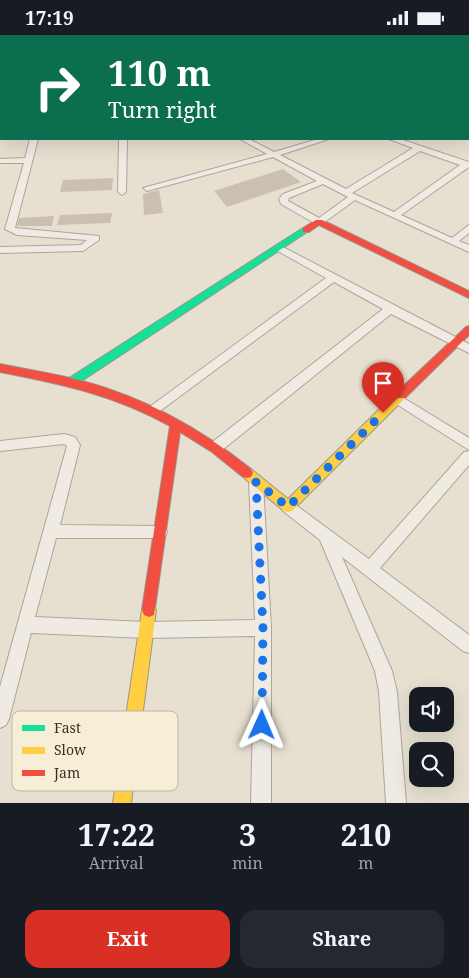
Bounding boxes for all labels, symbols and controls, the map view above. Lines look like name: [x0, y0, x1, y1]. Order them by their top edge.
text: 17:19: [25, 5, 74, 31]
text: 110 m: [108, 49, 211, 96]
icon: right: [25, 55, 90, 120]
text: Turn right: [108, 94, 217, 124]
pin: [362, 362, 404, 413]
icon: arrive: [369, 369, 397, 397]
map controls: [409, 687, 454, 787]
button: sound: [409, 687, 454, 732]
position arrow: [235, 698, 287, 750]
legend: [12, 711, 178, 791]
text: Fast: [54, 718, 81, 737]
text: Slow: [54, 740, 87, 759]
button: search: [409, 742, 454, 787]
text: Jam: [53, 763, 80, 782]
text: 17:22: [78, 814, 155, 855]
text: 3: [239, 814, 256, 855]
text: 210: [340, 814, 391, 855]
text: Arrival: [89, 852, 143, 874]
text: min: [232, 852, 263, 874]
text: m: [358, 852, 373, 874]
button: Exit: [25, 910, 230, 968]
button: Share: [240, 910, 444, 968]

